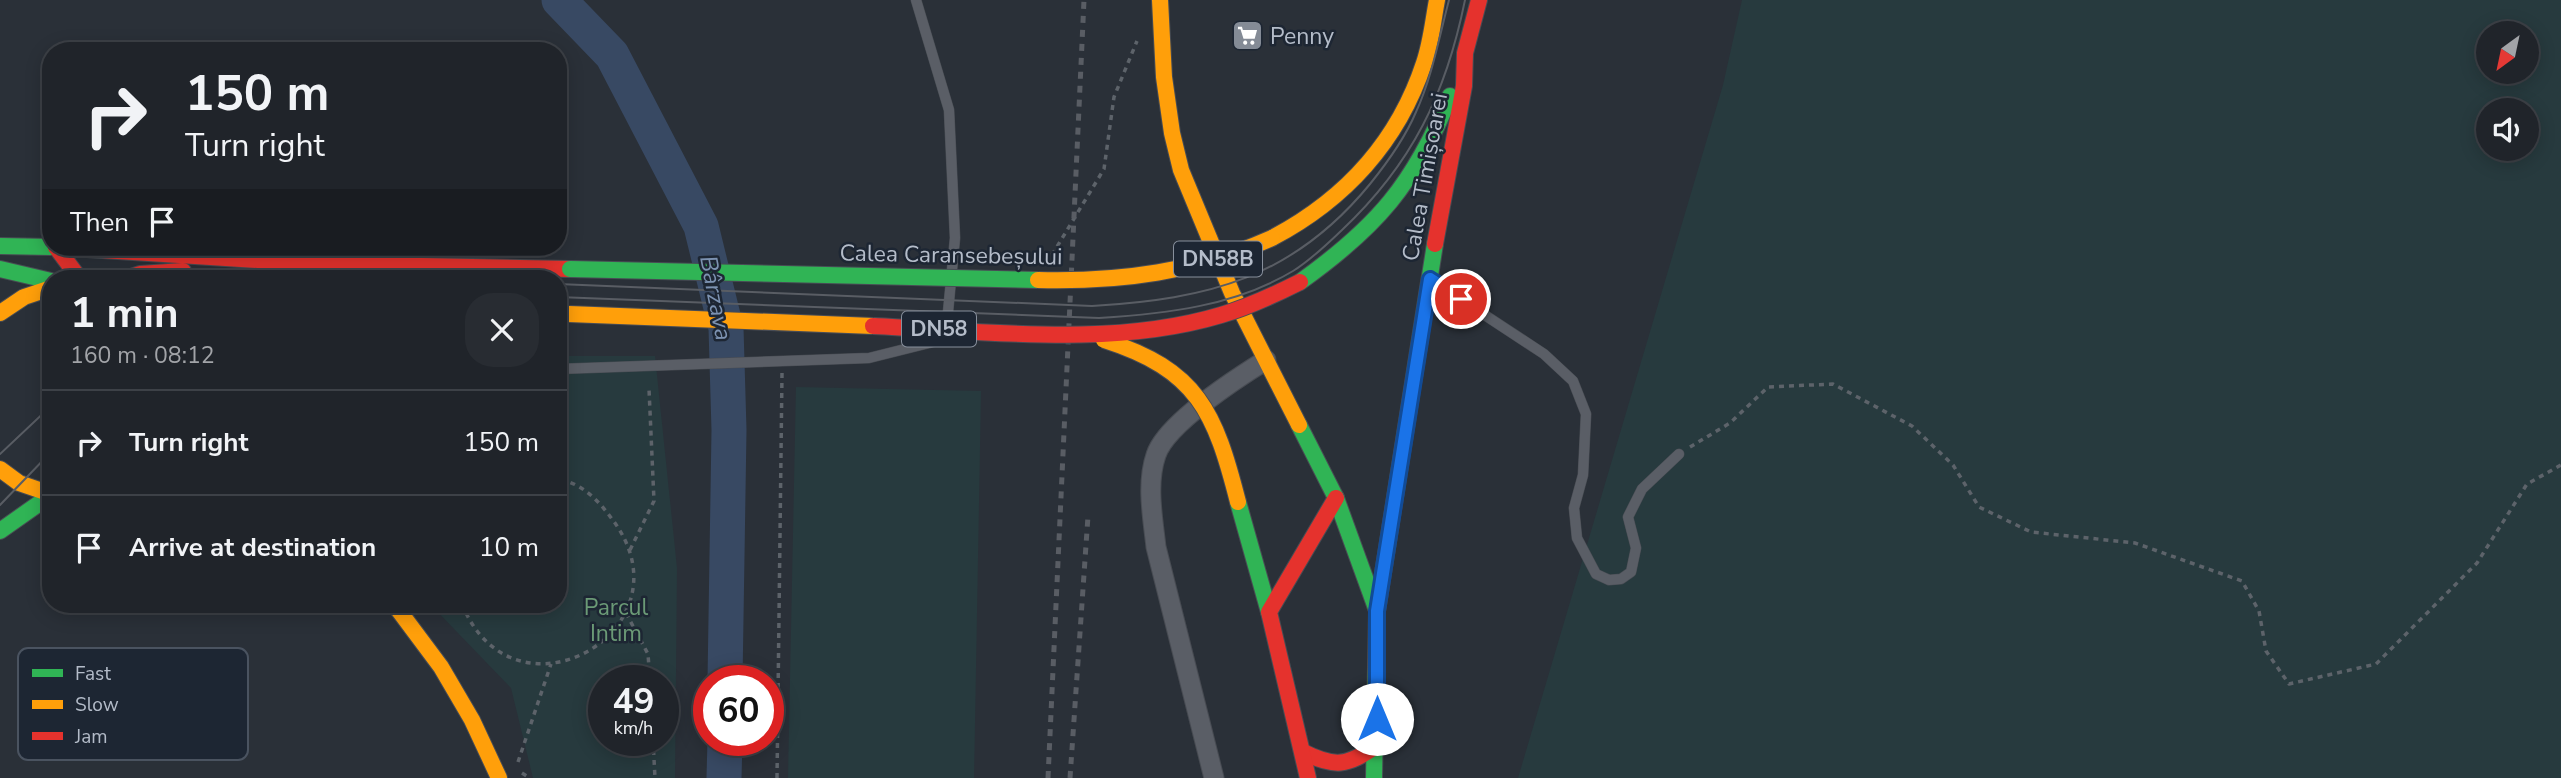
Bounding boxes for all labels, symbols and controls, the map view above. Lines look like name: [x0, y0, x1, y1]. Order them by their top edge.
supermarket icon: Penny: [1230, 19, 1264, 53]
place label: Penny: [1270, 21, 1334, 52]
north arrow: [2476, 21, 2539, 84]
map controls: [2476, 21, 2539, 161]
text: 150 m: [185, 60, 329, 127]
icon: right: [70, 70, 161, 161]
street label: Calea Timișoarei: [1395, 90, 1455, 264]
button: sound: [2476, 98, 2539, 161]
text: Turn right: [185, 124, 325, 167]
icon: arrive: [143, 203, 181, 241]
text: Then: [70, 205, 129, 240]
street label: Calea Caransebeșului: [839, 238, 1063, 272]
road number: DN58B: [1174, 242, 1262, 276]
water label: Bârzava: [692, 253, 740, 343]
pin: [1431, 269, 1491, 329]
icon: arrive: [1442, 280, 1480, 318]
text: 1 min: [70, 285, 179, 342]
button: close: [465, 293, 539, 367]
road number: DN58: [902, 312, 976, 346]
text: 160 m · 08:12: [70, 340, 215, 371]
icon: right: [70, 424, 108, 462]
text: Turn right: [129, 425, 248, 460]
text: 150 m: [463, 425, 539, 460]
icon: arrive: [70, 529, 108, 567]
text: Arrive at destination: [129, 530, 376, 565]
text: 10 m: [479, 530, 539, 565]
park label: Parcul Intim: [584, 592, 649, 649]
legend: [18, 648, 248, 760]
text: Fast: [75, 661, 111, 687]
speed limit sign: 60: [693, 665, 784, 756]
text: 49: [612, 678, 655, 725]
position arrow: [1340, 682, 1414, 756]
text: Slow: [75, 692, 119, 718]
text: km/h: [614, 716, 653, 740]
text: Jam: [74, 724, 108, 750]

